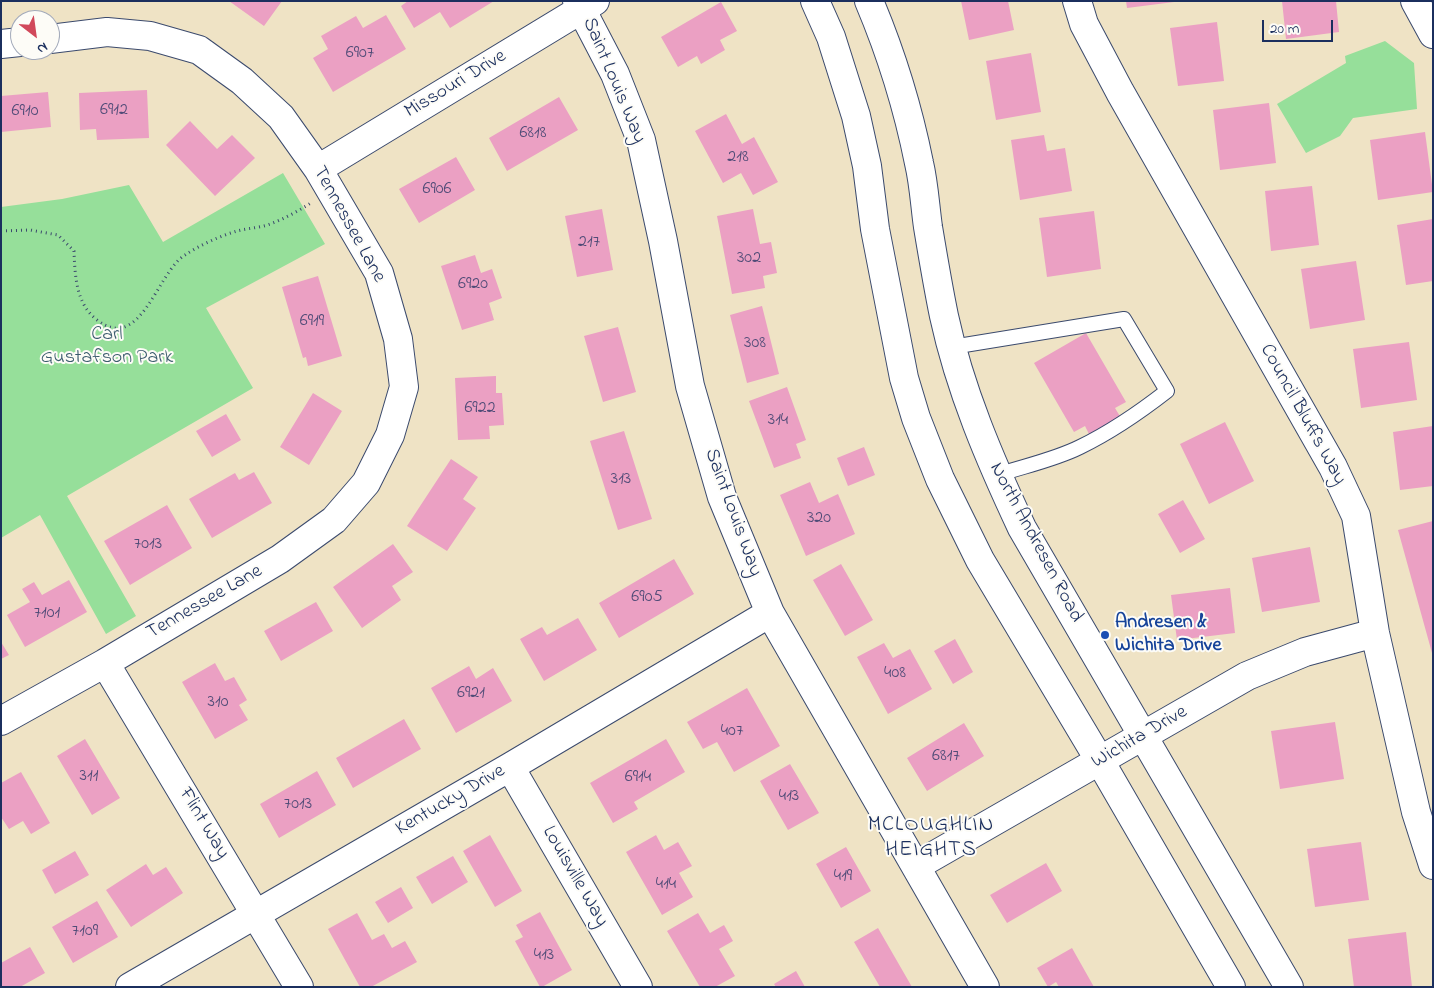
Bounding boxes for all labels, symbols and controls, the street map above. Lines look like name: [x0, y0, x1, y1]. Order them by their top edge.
north arrow: [10, 10, 60, 60]
scale bar: [1264, 10, 1335, 42]
street label: Saint Louis Way: [576, 15, 650, 147]
text: 20 m: [1270, 18, 1299, 40]
text: N: [33, 36, 52, 59]
house number: 6907: [346, 43, 374, 65]
street label: Missouri Drive: [401, 45, 511, 125]
house number: 6912: [100, 100, 128, 122]
house number: 6910: [12, 101, 38, 123]
house number: 6818: [519, 123, 547, 145]
house number: 218: [727, 147, 749, 169]
street label: Tennessee Lane: [306, 163, 390, 287]
house number: 6906: [422, 179, 452, 201]
house number: 217: [578, 232, 600, 254]
house number: 302: [737, 248, 761, 270]
house number: 6920: [458, 274, 488, 296]
house number: 6919: [300, 311, 324, 333]
park label: Carl Gustafson Park: [41, 324, 173, 371]
house number: 308: [744, 333, 766, 355]
street label: Council Bluffs Way: [1253, 340, 1351, 490]
house number: 6922: [464, 398, 496, 420]
house number: 314: [768, 410, 788, 432]
street label: Saint Louis Way: [698, 446, 766, 580]
street label: North Andresen Road: [983, 459, 1087, 627]
house number: 313: [611, 469, 631, 491]
house number: 320: [807, 508, 831, 530]
house number: 7013: [134, 534, 162, 556]
street label: Tennessee Lane: [143, 560, 267, 646]
house number: 6905: [631, 587, 663, 609]
house number: 7101: [34, 603, 60, 625]
place label: Andresen & Wichita Drive: [1115, 612, 1221, 659]
marker: Andresen & Wichita Drive: [1099, 629, 1111, 641]
house number: 408: [884, 663, 906, 685]
house number: 6921: [457, 683, 485, 705]
house number: 310: [208, 692, 228, 714]
street label: Wichita Drive: [1088, 701, 1192, 775]
house number: 407: [721, 721, 743, 743]
house number: 6817: [932, 746, 960, 768]
street label: Kentucky Drive: [392, 760, 510, 842]
house number: 311: [80, 766, 98, 788]
house number: 6914: [625, 767, 651, 789]
street label: Flint Way: [172, 784, 234, 864]
house number: 413: [779, 786, 799, 808]
house number: 7013: [284, 794, 312, 816]
district label: MCLOUGHLIN HEIGHTS: [866, 813, 996, 864]
street label: Louisville Way: [536, 822, 612, 932]
house number: 419: [834, 866, 852, 888]
house number: 414: [656, 874, 676, 896]
house number: 7109: [72, 921, 98, 943]
house number: 413: [534, 945, 554, 967]

